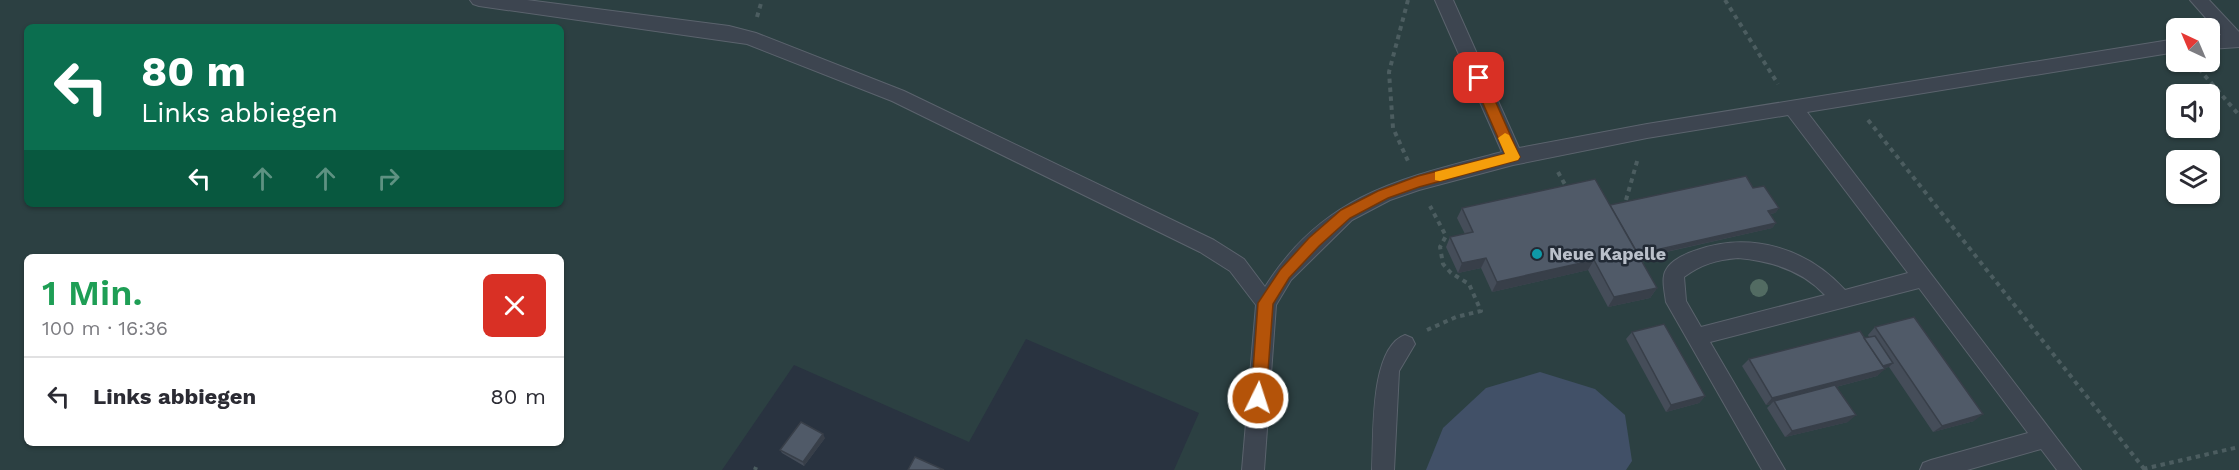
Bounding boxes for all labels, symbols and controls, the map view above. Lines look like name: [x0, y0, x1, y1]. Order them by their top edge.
north arrow: [2166, 18, 2220, 72]
map controls: [2166, 18, 2220, 204]
text: 80 m: [141, 47, 246, 96]
icon: left: [42, 48, 120, 126]
pin: [1453, 52, 1504, 103]
icon: arrive: [1462, 61, 1495, 94]
button: sound: [2166, 84, 2220, 138]
text: Links abbiegen: [141, 97, 338, 129]
button: layers: [2166, 150, 2220, 204]
icon: left: [183, 162, 216, 195]
icon: ahead: [246, 162, 279, 195]
icon: ahead: [309, 162, 342, 195]
icon: right: [372, 162, 405, 195]
place label: Neue Kapelle: [1549, 243, 1666, 264]
marker: Neue Kapelle: [1530, 247, 1544, 261]
text: 1 Min.: [42, 272, 143, 314]
button: close: [483, 274, 546, 337]
text: 100 m · 16:36: [42, 316, 168, 340]
position arrow: [1226, 366, 1290, 430]
icon: left: [42, 380, 75, 413]
text: Links abbiegen: [93, 384, 256, 409]
text: 80 m: [490, 384, 546, 409]

